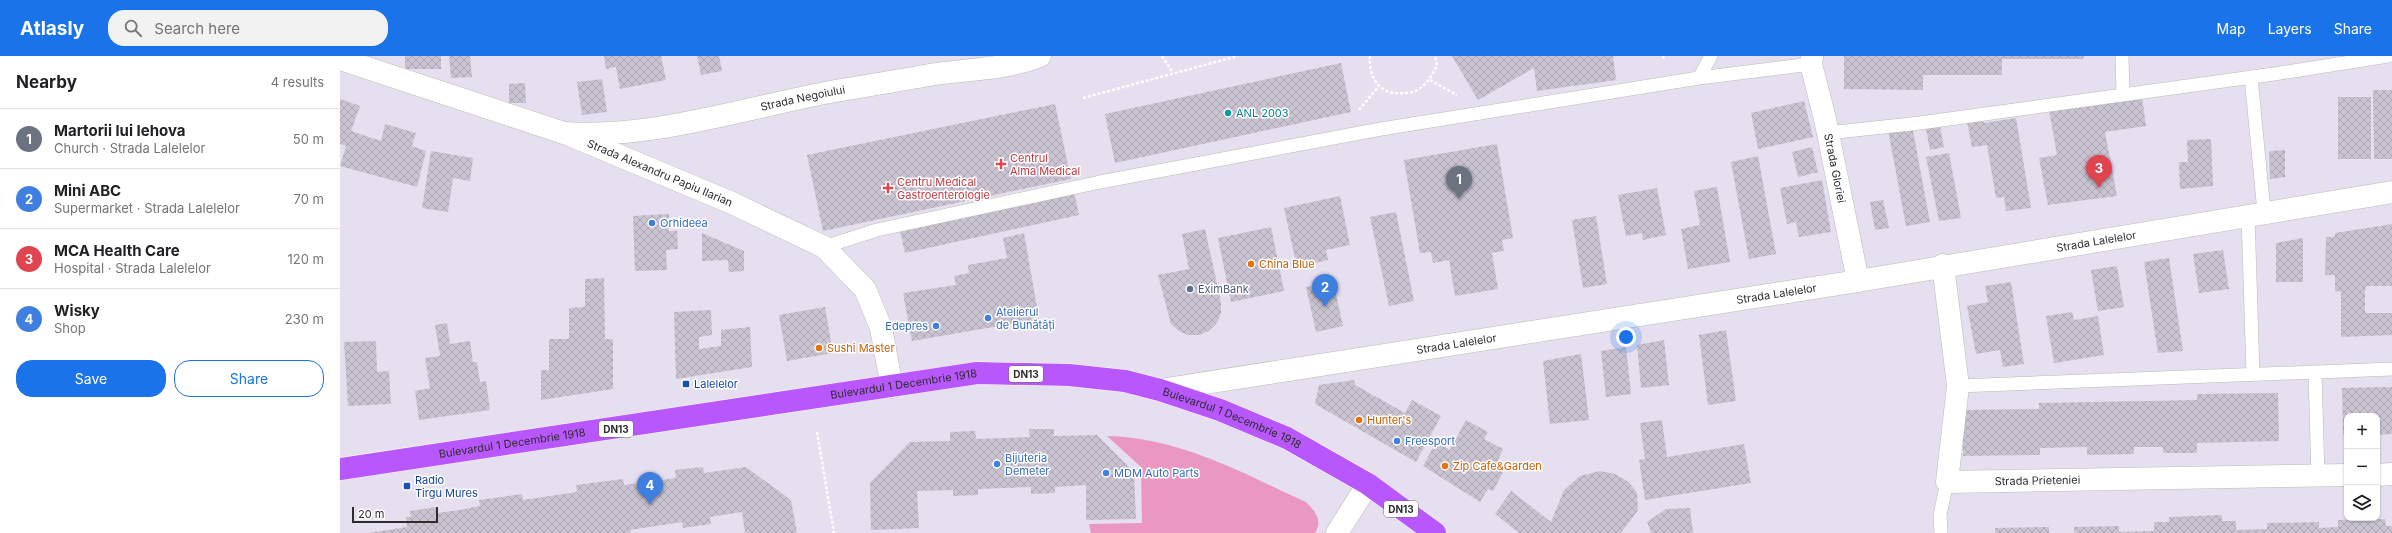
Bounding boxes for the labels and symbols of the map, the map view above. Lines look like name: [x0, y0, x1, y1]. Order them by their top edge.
street label: Strada Negoiului: [759, 82, 846, 114]
place label: ANL 2003: [1236, 106, 1289, 120]
marker: ANL 2003: [1223, 108, 1233, 118]
street label: Strada Gloriei: [1821, 132, 1849, 204]
street label: Strada Alexandru Papiu Ilarian: [585, 136, 735, 210]
place label: Centrul Alma Medical: [1010, 151, 1080, 178]
pin: 3: [2086, 155, 2112, 188]
marker: Centrul Alma Medical: [995, 158, 1007, 170]
pin: 1: [1446, 166, 1472, 199]
place label: Centru Medical Gastroenterologie: [897, 175, 990, 202]
marker: Centru Medical Gastroenterologie: [882, 182, 894, 194]
place label: Orhideea: [660, 216, 708, 230]
marker: Orhideea: [647, 218, 657, 228]
street label: Strada Lalelelor: [2055, 228, 2137, 255]
place label: China Blue: [1259, 257, 1315, 271]
marker: China Blue: [1246, 259, 1256, 269]
pin: 2: [1312, 274, 1338, 307]
street label: Strada Lalelelor: [1735, 281, 1818, 307]
place label: EximBank: [1198, 282, 1249, 296]
marker: EximBank: [1185, 284, 1195, 294]
place label: Atelierul de Bunătăți: [996, 305, 1055, 332]
marker: Atelierul de Bunătăți: [983, 313, 993, 323]
place label: Edepres: [885, 319, 928, 333]
marker: Edepres: [931, 321, 941, 331]
your location: [1616, 327, 1636, 347]
street label: Strada Lalelelor: [1415, 331, 1498, 357]
place label: Sushi Master: [827, 341, 895, 355]
marker: Sushi Master: [814, 343, 824, 353]
street label: Bulevardul 1 Decembrie 1918: [829, 366, 978, 402]
road number: DN13: [1009, 366, 1043, 382]
place label: Lalelelor: [694, 377, 738, 391]
marker: Lalelelor: [681, 379, 691, 389]
street label: Bulevardul 1 Decembrie 1918: [1161, 384, 1304, 452]
place label: Hunter's: [1367, 413, 1412, 427]
marker: Hunter's: [1354, 415, 1364, 425]
road number: DN13: [599, 421, 633, 437]
street label: Bulevardul 1 Decembrie 1918: [438, 425, 587, 461]
place label: Freesport: [1405, 434, 1455, 448]
marker: Freesport: [1392, 436, 1402, 446]
place label: Bijuteria Demeter: [1005, 451, 1049, 478]
marker: Bijuteria Demeter: [992, 459, 1002, 469]
place label: Zip Cafe&Garden: [1453, 459, 1542, 473]
marker: Zip Cafe&Garden: [1440, 461, 1450, 471]
place label: MDM Auto Parts: [1114, 466, 1199, 480]
marker: MDM Auto Parts: [1101, 468, 1111, 478]
pin: 4: [637, 472, 663, 505]
place label: Radio Tirgu Mures: [415, 473, 478, 500]
street label: Strada Prieteniei: [1994, 473, 2080, 488]
marker: Radio Tirgu Mures: [402, 481, 412, 491]
road number: DN13: [1384, 501, 1418, 517]
scale bar: [352, 505, 438, 524]

